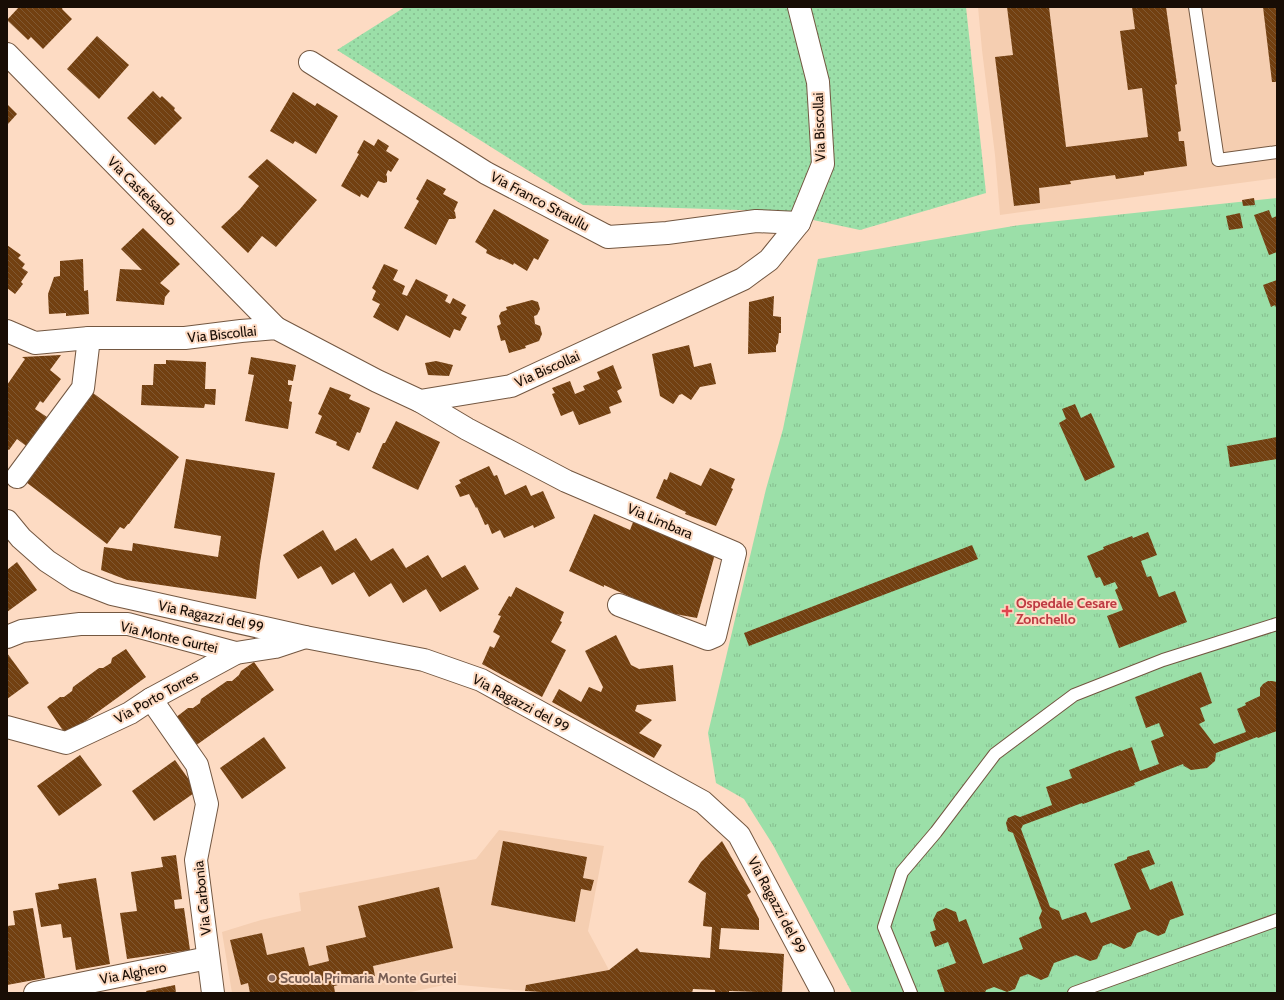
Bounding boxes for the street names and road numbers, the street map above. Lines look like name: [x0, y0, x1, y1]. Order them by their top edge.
street label: Via Biscollai: [809, 92, 829, 162]
street label: Via Castelsardo: [104, 153, 181, 230]
street label: Via Franco Straullu: [487, 167, 593, 235]
street label: Via Biscollai: [187, 321, 257, 347]
street label: Via Biscollai: [512, 347, 582, 391]
street label: Via Limbara: [624, 499, 696, 543]
street label: Via Ragazzi del 99: [157, 596, 265, 636]
street label: Via Monte Gurtei: [119, 617, 220, 657]
street label: Via Porto Torres: [111, 666, 201, 727]
street label: Via Ragazzi del 99: [469, 670, 573, 736]
street label: Via Ragazzi del 99: [744, 853, 810, 957]
street label: Via Carbonia: [189, 860, 215, 936]
street label: Via Alghero: [98, 958, 168, 988]

